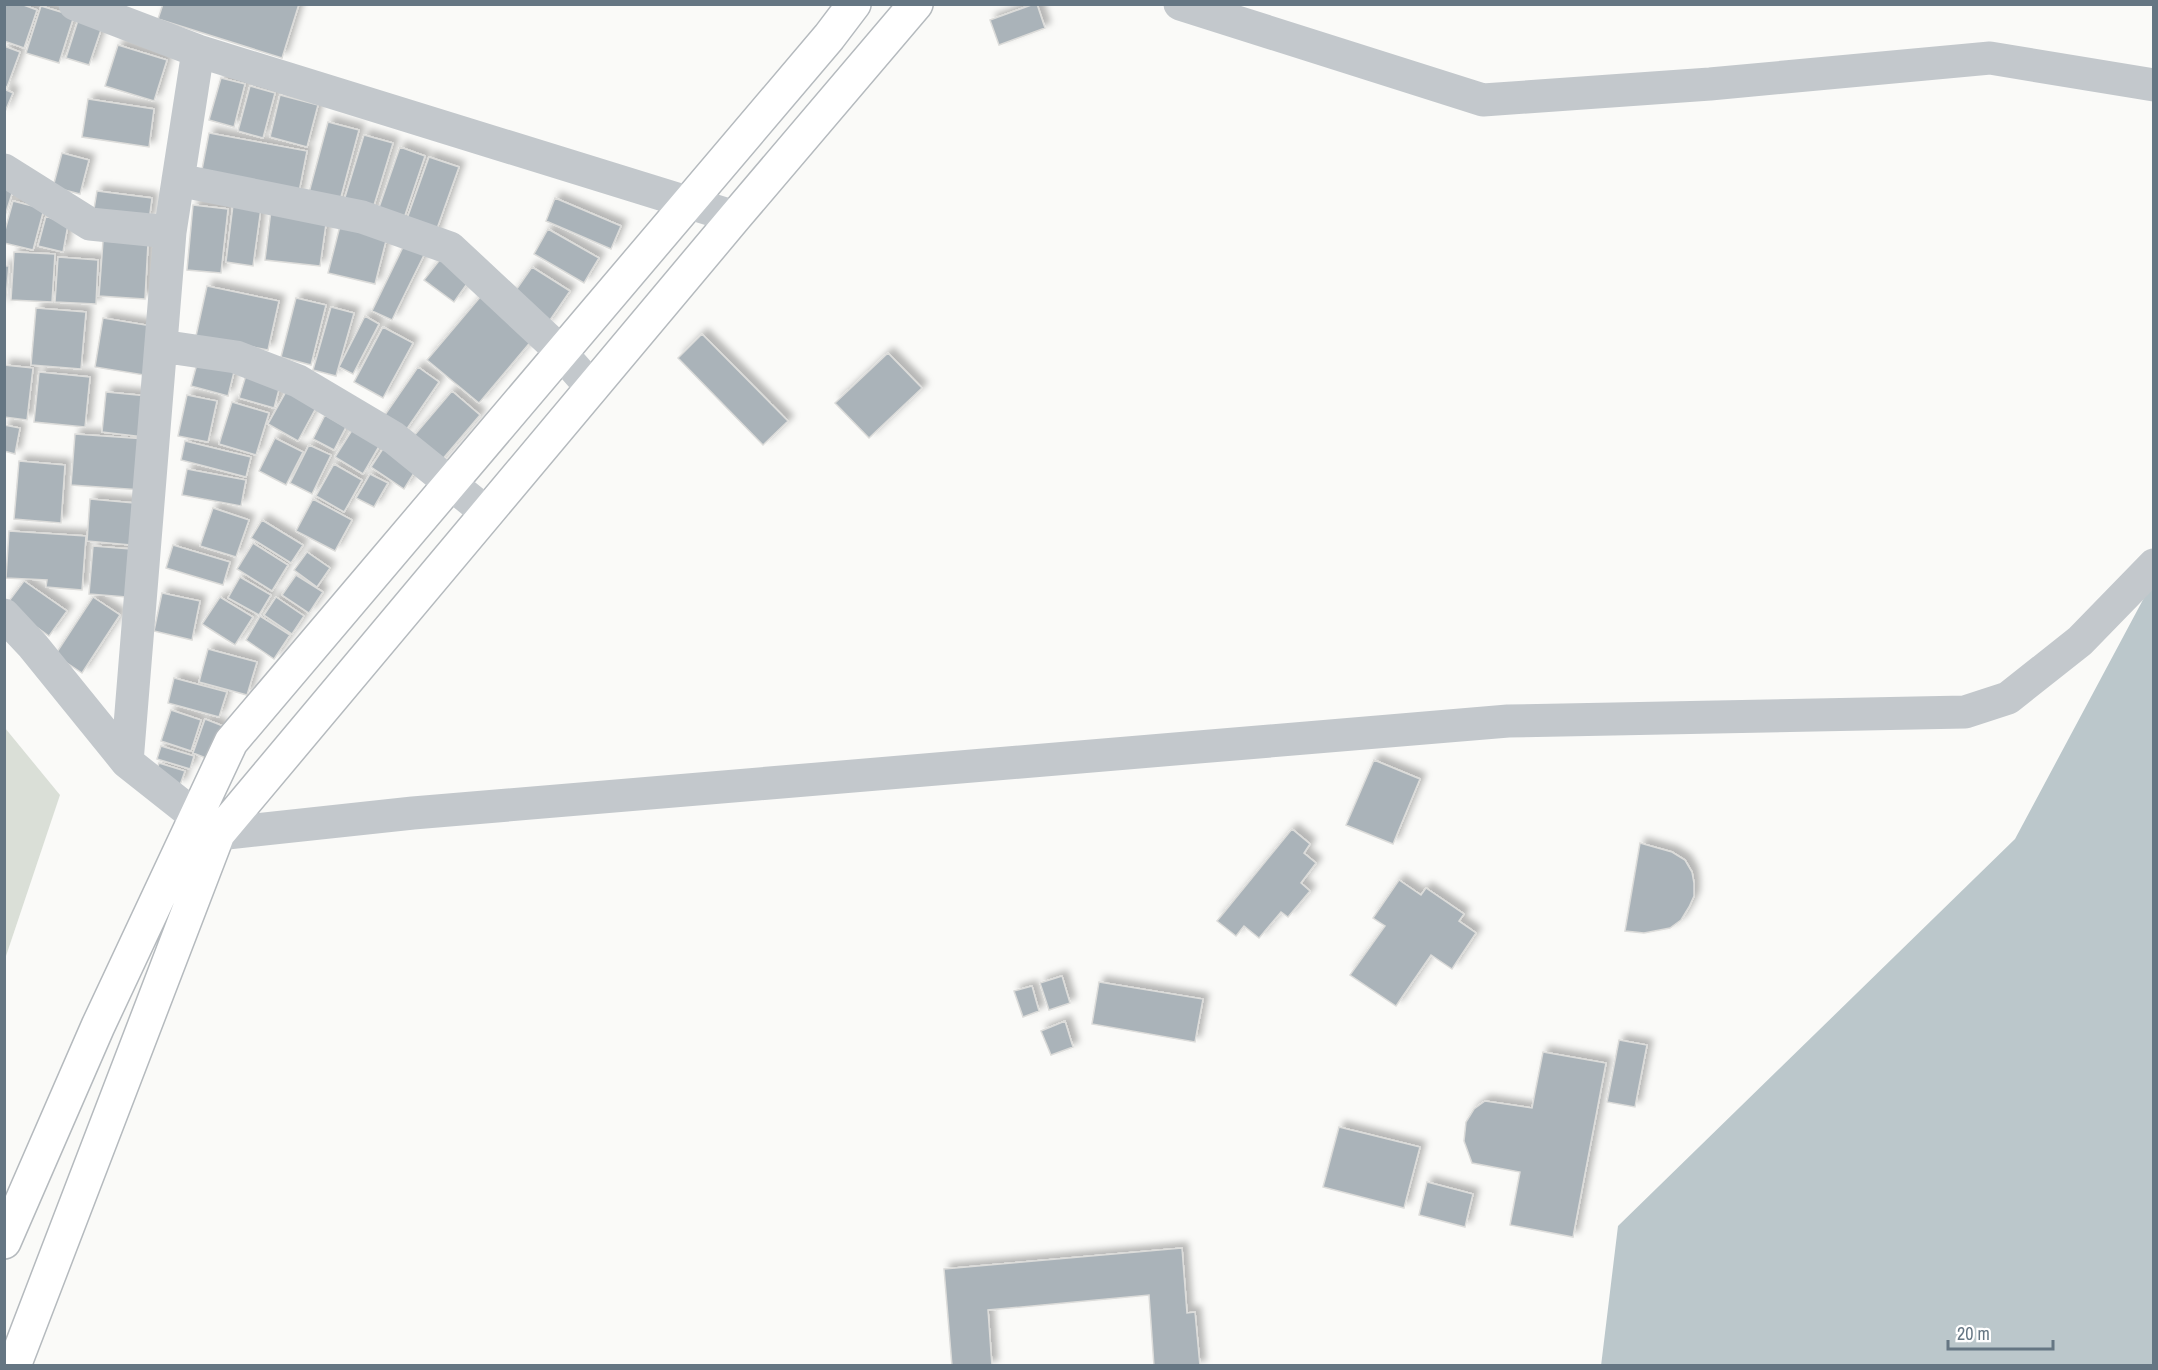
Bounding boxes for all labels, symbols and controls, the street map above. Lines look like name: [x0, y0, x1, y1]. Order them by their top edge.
scale bar: [1948, 1313, 2053, 1351]
text: 20 m: [1957, 1321, 1990, 1346]

